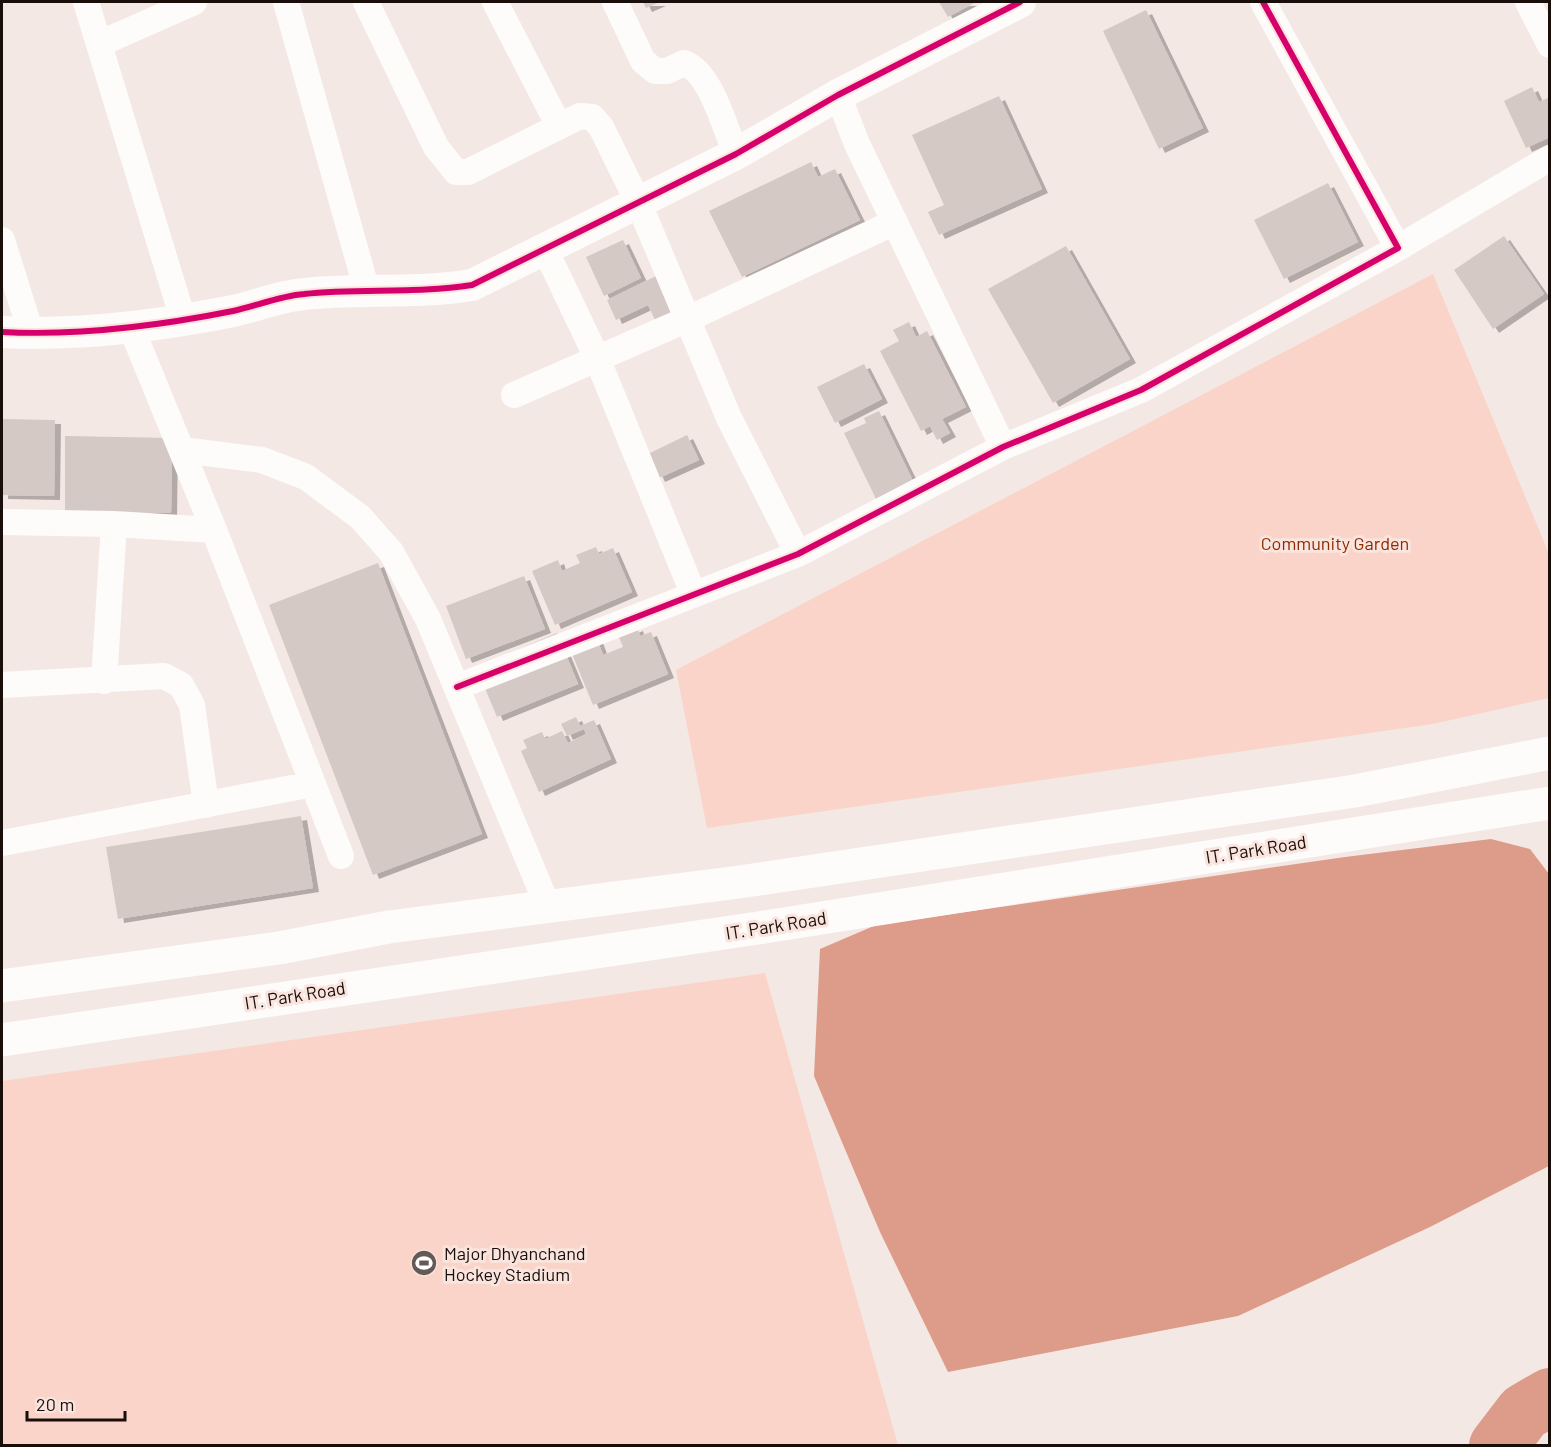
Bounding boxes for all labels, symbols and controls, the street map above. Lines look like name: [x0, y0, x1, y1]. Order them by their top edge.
park label: Community Garden: [1261, 532, 1409, 554]
street label: IT. Park Road: [1204, 830, 1308, 868]
street label: IT. Park Road: [724, 906, 828, 944]
street label: IT. Park Road: [243, 976, 347, 1014]
place label: Major Dhyanchand Hockey Stadium: [444, 1242, 586, 1285]
sports icon: Major Dhyanchand Hockey Stadium: [409, 1248, 439, 1278]
scale bar: [27, 1384, 124, 1422]
text: 20 m: [36, 1393, 74, 1415]

